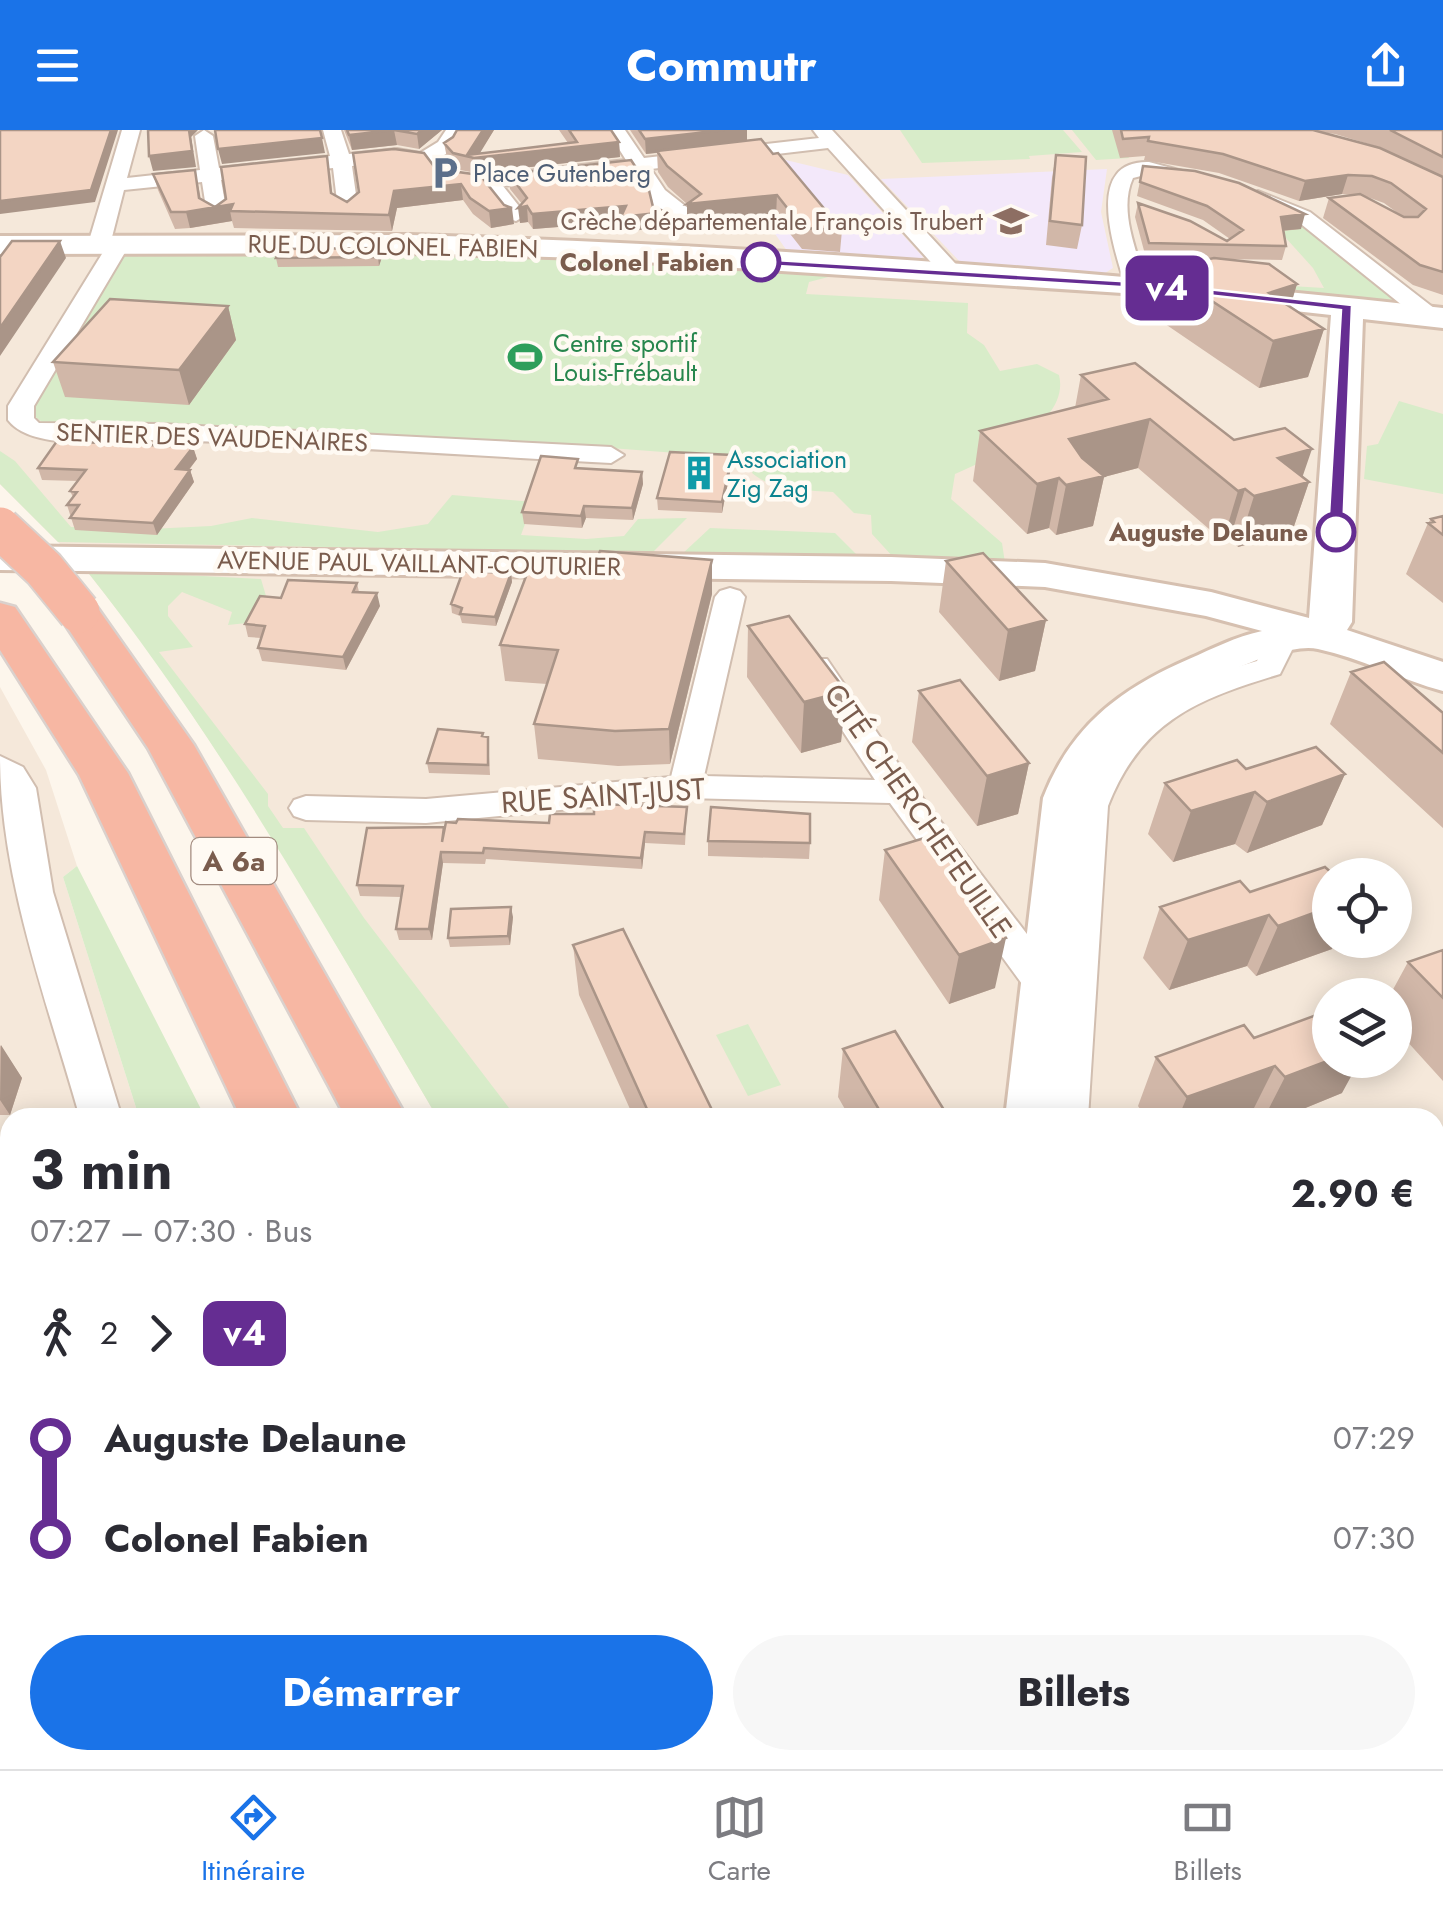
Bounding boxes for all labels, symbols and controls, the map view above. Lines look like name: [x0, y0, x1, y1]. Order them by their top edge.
text: Commutr: [626, 33, 817, 98]
icon: menu: [30, 38, 85, 93]
icon: share: [1358, 38, 1413, 93]
parking icon: Place Gutenberg: [426, 154, 464, 192]
place label: Place Gutenberg: [473, 155, 651, 191]
school or university icon: Crèche départementale François Trubert: [992, 202, 1030, 240]
place label: Crèche départementale François Trubert: [560, 203, 983, 239]
street label: RUE DU COLONEL FABIEN: [247, 225, 539, 267]
marker: Colonel Fabien: [742, 243, 780, 281]
place label: Colonel Fabien: [560, 244, 734, 280]
line badge: v4: [1122, 256, 1212, 320]
text: v4: [1146, 263, 1188, 313]
place label: Centre sportif Louis-Frébault: [553, 325, 698, 390]
sports icon: Centre sportif Louis-Frébault: [506, 338, 544, 376]
street label: SENTIER DES VAUDENAIRES: [55, 414, 369, 460]
place label: Association Zig Zag: [727, 441, 847, 506]
building icon: Association Zig Zag: [680, 454, 718, 492]
marker: Auguste Delaune: [1317, 513, 1355, 551]
place label: Auguste Delaune: [1108, 514, 1308, 550]
street label: AVENUE PAUL VAILLANT-COUTURIER: [217, 541, 621, 585]
street label: CITÉ CHERCHEFEUILLE: [814, 675, 1023, 947]
street label: RUE SAINT-JUST: [499, 767, 707, 824]
road number: A 6a: [192, 838, 276, 884]
map controls: [1312, 858, 1412, 1078]
button: locate: [1312, 858, 1412, 958]
button: layers: [1312, 978, 1412, 1078]
text: 3 min: [30, 1130, 173, 1210]
text: 2.90 €: [1291, 1166, 1415, 1221]
text: 07:27 – 07:30 · Bus: [30, 1208, 312, 1254]
icon: walk: [30, 1306, 85, 1361]
icon: forward: [133, 1306, 188, 1361]
text: v4: [223, 1308, 266, 1358]
text: 2: [100, 1310, 118, 1356]
text: Auguste Delaune: [104, 1411, 406, 1466]
text: 07:29: [1333, 1415, 1415, 1461]
text: Colonel Fabien: [104, 1511, 369, 1566]
text: 07:30: [1333, 1515, 1415, 1561]
button: Démarrer: [30, 1635, 713, 1750]
button: Billets: [733, 1635, 1415, 1750]
tab: Itinéraire: [201, 1790, 305, 1891]
tab: Carte: [708, 1790, 771, 1891]
tab: Billets: [1174, 1790, 1242, 1891]

